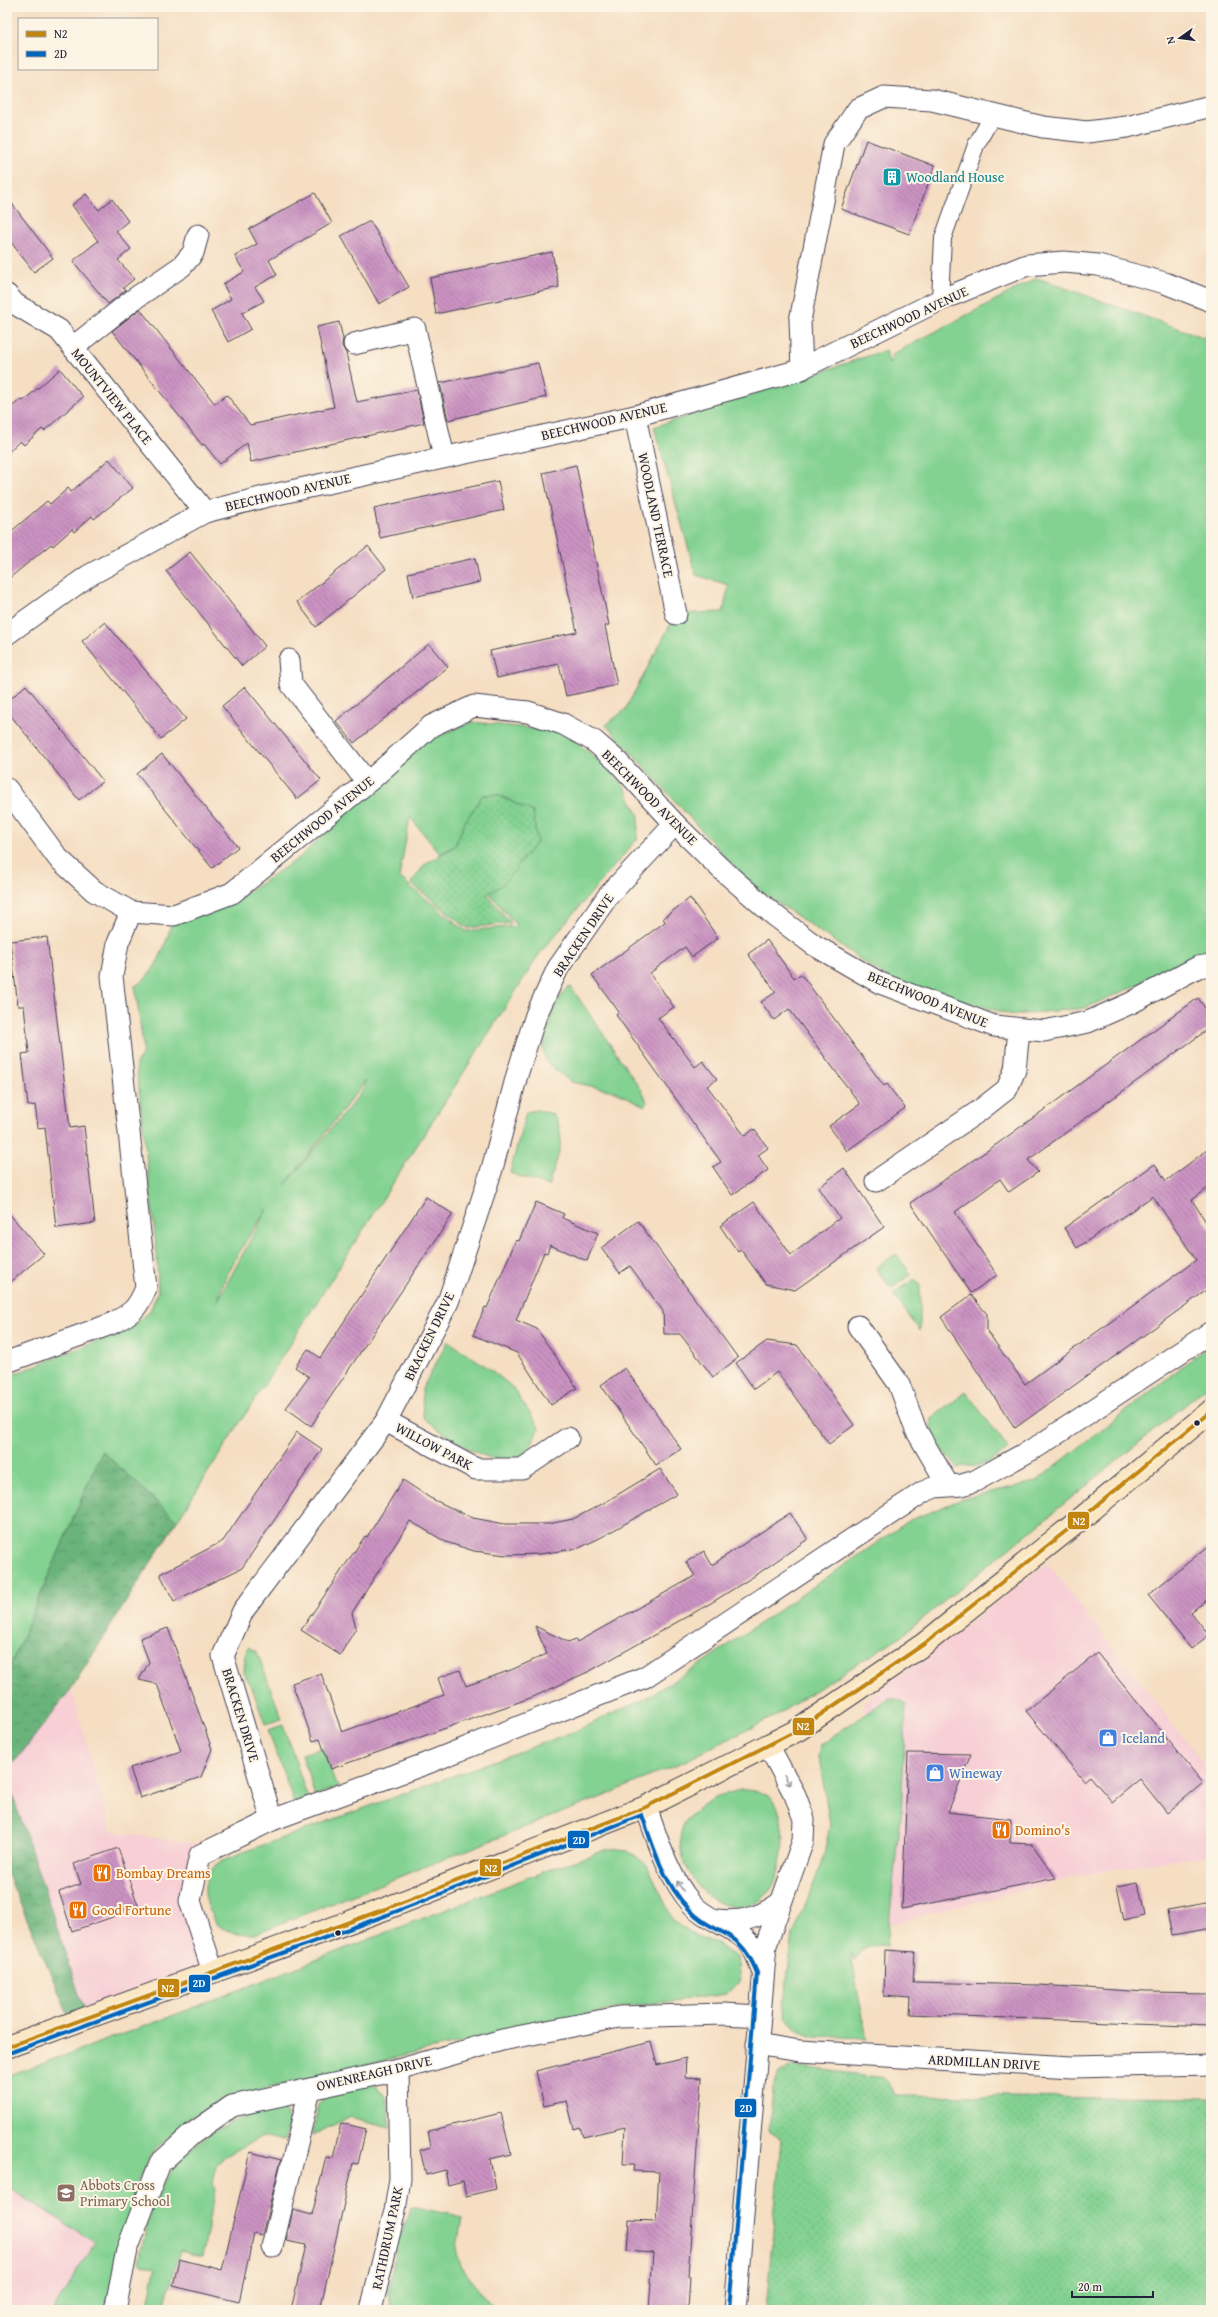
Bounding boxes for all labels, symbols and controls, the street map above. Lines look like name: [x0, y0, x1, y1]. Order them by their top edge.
legend: [18, 18, 158, 70]
north arrow: [1160, 18, 1200, 58]
text: N2: [54, 25, 68, 42]
text: N: [1161, 34, 1179, 46]
text: 2D: [54, 45, 67, 62]
building icon: Woodland House: [881, 166, 903, 188]
place label: Woodland House: [906, 167, 1005, 187]
street label: BEECHWOOD AVENUE: [847, 281, 971, 353]
street label: MOUNTVIEW PLACE: [67, 343, 157, 449]
street label: BEECHWOOD AVENUE: [539, 397, 669, 445]
street label: WOODLAND TERRACE: [633, 451, 679, 579]
street label: BEECHWOOD AVENUE: [223, 468, 353, 516]
street label: BEECHWOOD AVENUE: [598, 745, 702, 849]
street label: BEECHWOOD AVENUE: [266, 771, 378, 867]
street label: BRACKEN DRIVE: [548, 889, 618, 981]
street label: BEECHWOOD AVENUE: [865, 966, 991, 1032]
street label: BRACKEN DRIVE: [399, 1288, 459, 1384]
street label: WILLOW PARK: [392, 1417, 477, 1475]
unlabelled marker: [1192, 1418, 1202, 1428]
line badge: N2: [1067, 1511, 1090, 1530]
text: N2: [1072, 1513, 1086, 1529]
street label: BRACKEN DRIVE: [217, 1666, 265, 1764]
line badge: N2: [792, 1717, 815, 1736]
text: N2: [796, 1718, 810, 1734]
shop icon: Iceland: [1097, 1727, 1119, 1749]
place label: Iceland: [1122, 1728, 1165, 1748]
shop icon: Wineway: [924, 1762, 946, 1784]
place label: Wineway: [949, 1763, 1003, 1783]
one-way arrow: [783, 1774, 791, 1786]
restaurant icon: Domino's: [990, 1819, 1012, 1841]
place label: Domino's: [1015, 1820, 1070, 1840]
line badge: 2D: [567, 1830, 590, 1849]
text: 2D: [573, 1832, 585, 1848]
line badge: N2: [479, 1858, 502, 1877]
text: N2: [484, 1860, 498, 1876]
restaurant icon: Bombay Dreams: [91, 1862, 113, 1884]
place label: Bombay Dreams: [116, 1863, 211, 1883]
one-way arrow: [676, 1880, 684, 1892]
restaurant icon: Good Fortune: [67, 1899, 89, 1921]
place label: Good Fortune: [92, 1900, 172, 1920]
unlabelled marker: [333, 1928, 343, 1938]
line badge: 2D: [188, 1974, 211, 1993]
text: 2D: [193, 1975, 205, 1991]
line badge: N2: [157, 1978, 180, 1998]
text: N2: [161, 1980, 175, 1996]
street label: ARDMILLAN DRIVE: [927, 2049, 1041, 2075]
street label: OWENREAGH DRIVE: [314, 2050, 434, 2096]
line badge: 2D: [734, 2098, 757, 2118]
text: 2D: [740, 2100, 752, 2116]
place label: Abbots Cross Primary School: [80, 2175, 170, 2211]
school or university icon: Abbots Cross Primary School: [55, 2182, 77, 2204]
street label: RATHDRUM PARK: [366, 2184, 408, 2291]
scale bar: [1072, 2273, 1153, 2299]
text: 20 m: [1078, 2278, 1102, 2295]

